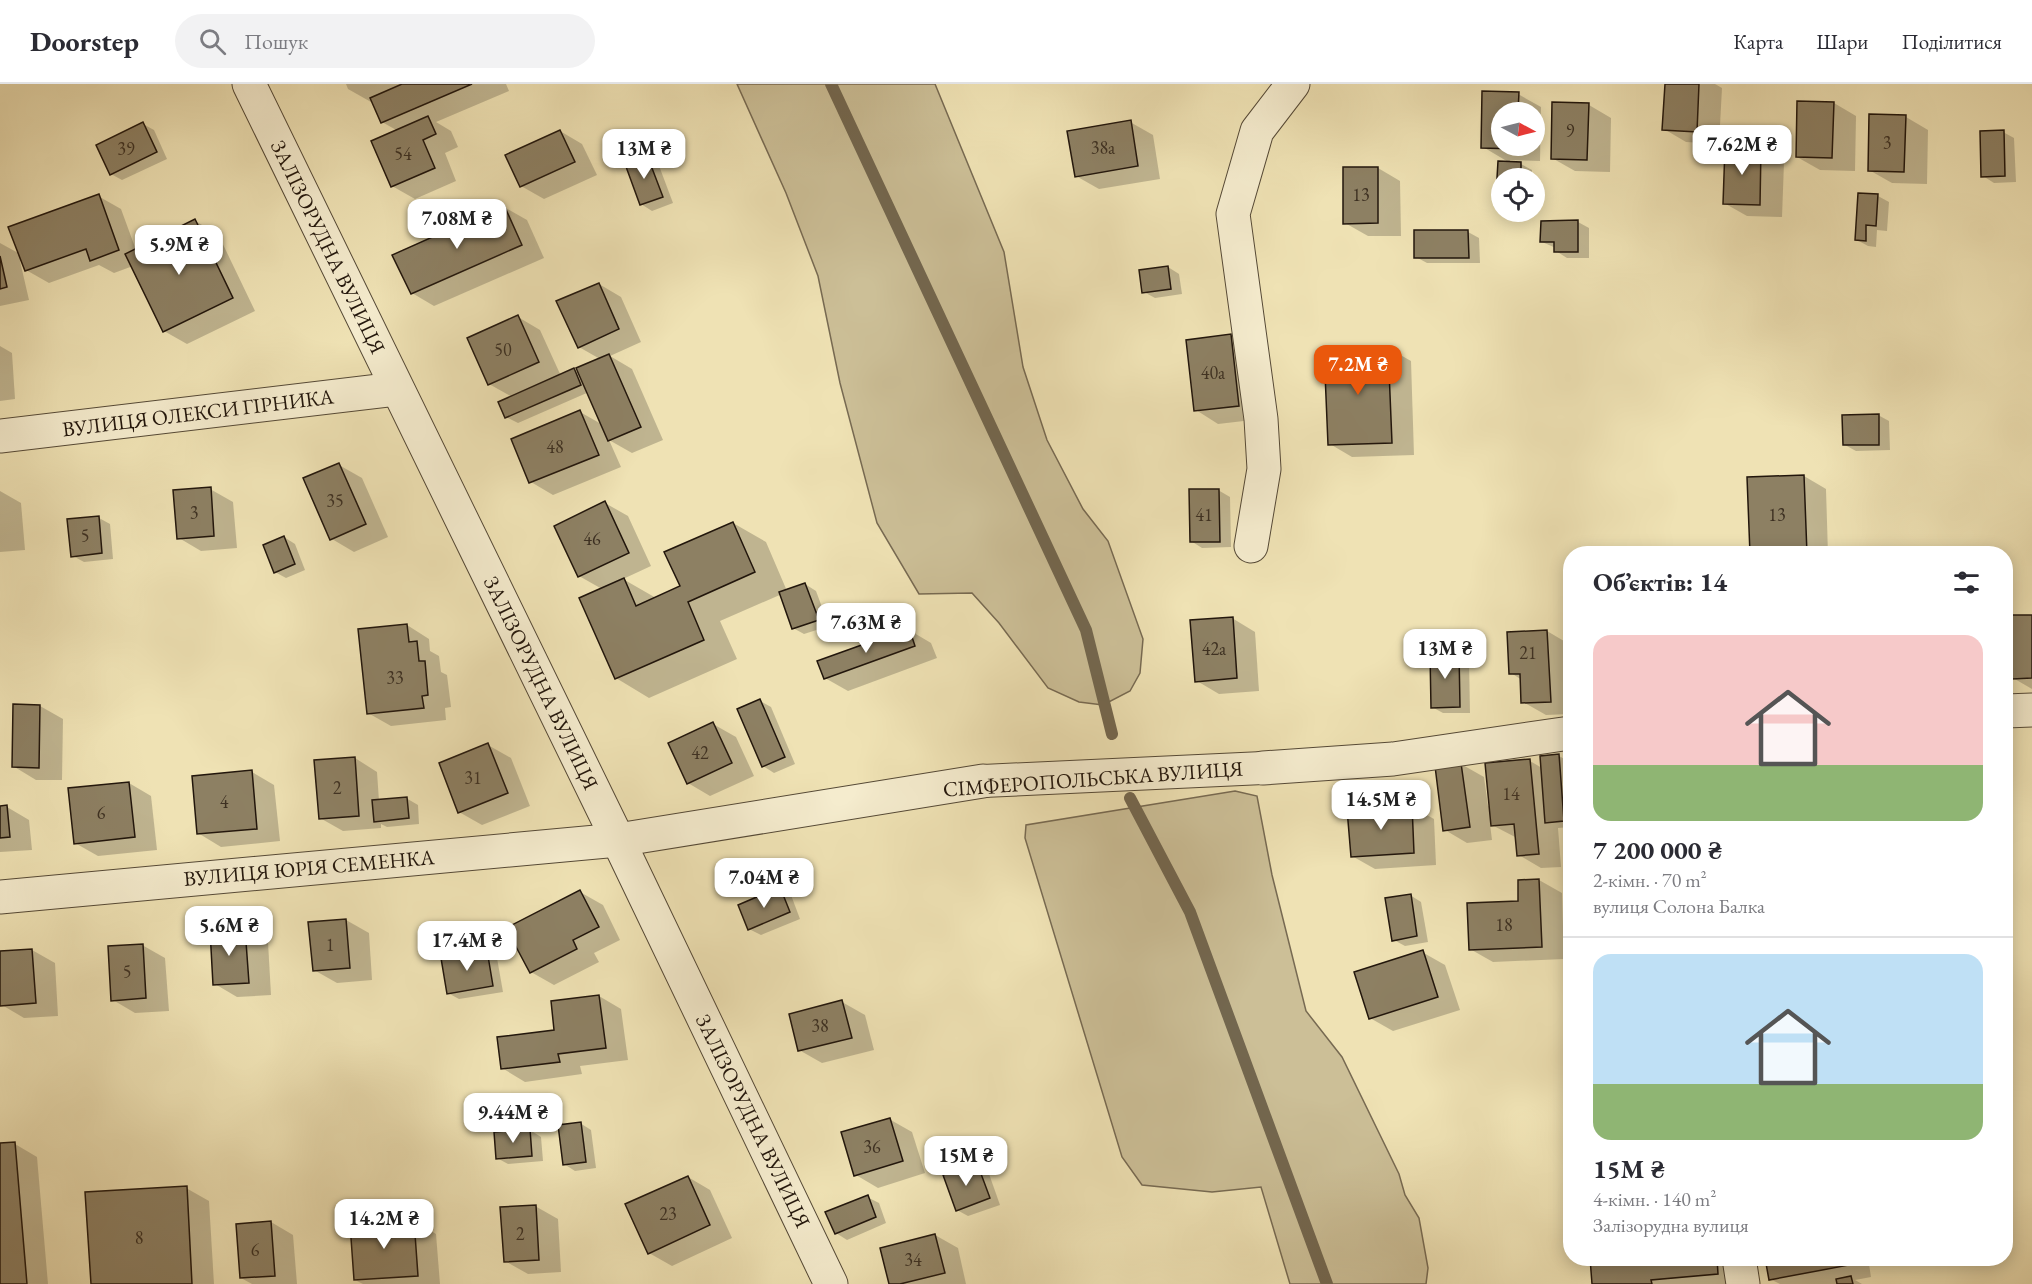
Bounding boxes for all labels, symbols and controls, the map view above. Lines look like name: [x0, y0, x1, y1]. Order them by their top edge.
search box: [175, 14, 595, 68]
text: Doorstep: [30, 23, 139, 59]
icon: search: [196, 25, 229, 58]
text: Пошук: [244, 27, 308, 56]
text: Карта: [1733, 28, 1783, 55]
text: Шари: [1816, 28, 1868, 55]
text: Поділитися: [1901, 28, 2002, 55]
north arrow: [1491, 102, 1545, 156]
map controls: [1491, 102, 1545, 222]
house number: 9: [1566, 119, 1575, 142]
pin: 7.62M ₴: [1687, 125, 1797, 176]
pin: 13M ₴: [602, 129, 686, 180]
text: 7.62M ₴: [1707, 131, 1777, 157]
house number: 3: [1883, 131, 1891, 154]
text: 13M ₴: [616, 135, 672, 161]
street label: ЗАЛІЗОРУДНА ВУЛИЦЯ: [265, 136, 392, 358]
house number: 38а: [1091, 136, 1116, 159]
house number: 39: [117, 137, 135, 160]
house number: 54: [394, 142, 412, 165]
button: locate: [1491, 168, 1545, 222]
house number: 13: [1352, 183, 1370, 206]
pin: 7.08M ₴: [402, 199, 512, 250]
text: 7.08M ₴: [422, 205, 492, 231]
pin: 5.9M ₴: [130, 225, 228, 276]
text: 5.9M ₴: [149, 231, 209, 257]
house number: 50: [494, 338, 512, 361]
pin: 7.2M ₴: [1309, 345, 1407, 396]
text: 7.2M ₴: [1328, 351, 1388, 377]
house number: 40а: [1201, 361, 1226, 384]
street label: ВУЛИЦЯ ОЛЕКСИ ГІРНИКА: [61, 382, 336, 443]
house number: 48: [546, 435, 564, 458]
house number: 35: [326, 489, 344, 512]
house number: 3: [190, 501, 198, 524]
house number: 41: [1195, 503, 1213, 526]
house number: 13: [1768, 503, 1786, 526]
house number: 5: [81, 524, 89, 547]
house number: 46: [583, 527, 601, 550]
text: Об’єктів: 14: [1593, 565, 1727, 599]
icon: filters: [1950, 566, 1983, 599]
street label: ЗАЛІЗОРУДНА ВУЛИЦЯ: [478, 572, 605, 794]
pin: 7.63M ₴: [811, 603, 921, 654]
text: 7.63M ₴: [831, 609, 901, 635]
pin: 13M ₴: [1403, 629, 1487, 680]
text: 13M ₴: [1417, 635, 1473, 661]
house number: 42а: [1202, 637, 1227, 660]
house number: 21: [1519, 641, 1537, 664]
house number: 33: [386, 666, 404, 689]
icon: home: [1734, 674, 1842, 782]
house number: 42: [691, 741, 709, 764]
street label: СІМФЕРОПОЛЬСЬКА ВУЛИЦЯ: [942, 755, 1244, 802]
house number: 31: [464, 766, 482, 789]
house number: 2: [333, 776, 342, 799]
pin: 14.5M ₴: [1326, 780, 1436, 831]
house number: 14: [1502, 782, 1520, 805]
text: 14.5M ₴: [1346, 786, 1416, 812]
house number: 4: [220, 790, 229, 813]
house number: 6: [97, 801, 106, 824]
text: 7 200 000 ₴: [1593, 833, 1722, 867]
street label: ВУЛИЦЯ ЮРІЯ СЕМЕНКА: [182, 843, 436, 892]
pin: 7.04M ₴: [709, 858, 819, 909]
text: 7.04M ₴: [729, 864, 799, 890]
text: 2-кімн. · 70 m²: [1593, 867, 1707, 893]
text: вулиця Солона Балка: [1593, 893, 1765, 919]
pin: 5.6M ₴: [180, 906, 278, 957]
text: 5.6M ₴: [199, 912, 259, 938]
house number: 18: [1495, 913, 1513, 936]
pin: 17.4M ₴: [412, 921, 522, 972]
text: 17.4M ₴: [432, 927, 502, 953]
house number: 1: [326, 933, 334, 956]
house number: 5: [123, 960, 131, 983]
icon: home: [1734, 993, 1842, 1101]
street label: ЗАЛІЗОРУДНА ВУЛИЦЯ: [690, 1010, 817, 1232]
house number: 38: [811, 1014, 829, 1037]
pin: 9.44M ₴: [458, 1093, 568, 1144]
text: 9.44M ₴: [478, 1099, 548, 1125]
house number: 36: [863, 1135, 881, 1158]
pin: 15M ₴: [924, 1136, 1008, 1187]
text: 15M ₴: [938, 1142, 994, 1168]
text: 15M ₴: [1593, 1152, 1665, 1186]
text: 4-кімн. · 140 m²: [1593, 1186, 1716, 1212]
pin: 14.2M ₴: [329, 1199, 439, 1250]
house number: 23: [659, 1202, 677, 1225]
text: 14.2M ₴: [349, 1205, 419, 1231]
text: Залізорудна вулиця: [1593, 1212, 1749, 1238]
house number: 2: [516, 1222, 525, 1245]
house number: 8: [135, 1226, 143, 1249]
house number: 6: [251, 1238, 260, 1261]
house number: 34: [904, 1248, 922, 1271]

